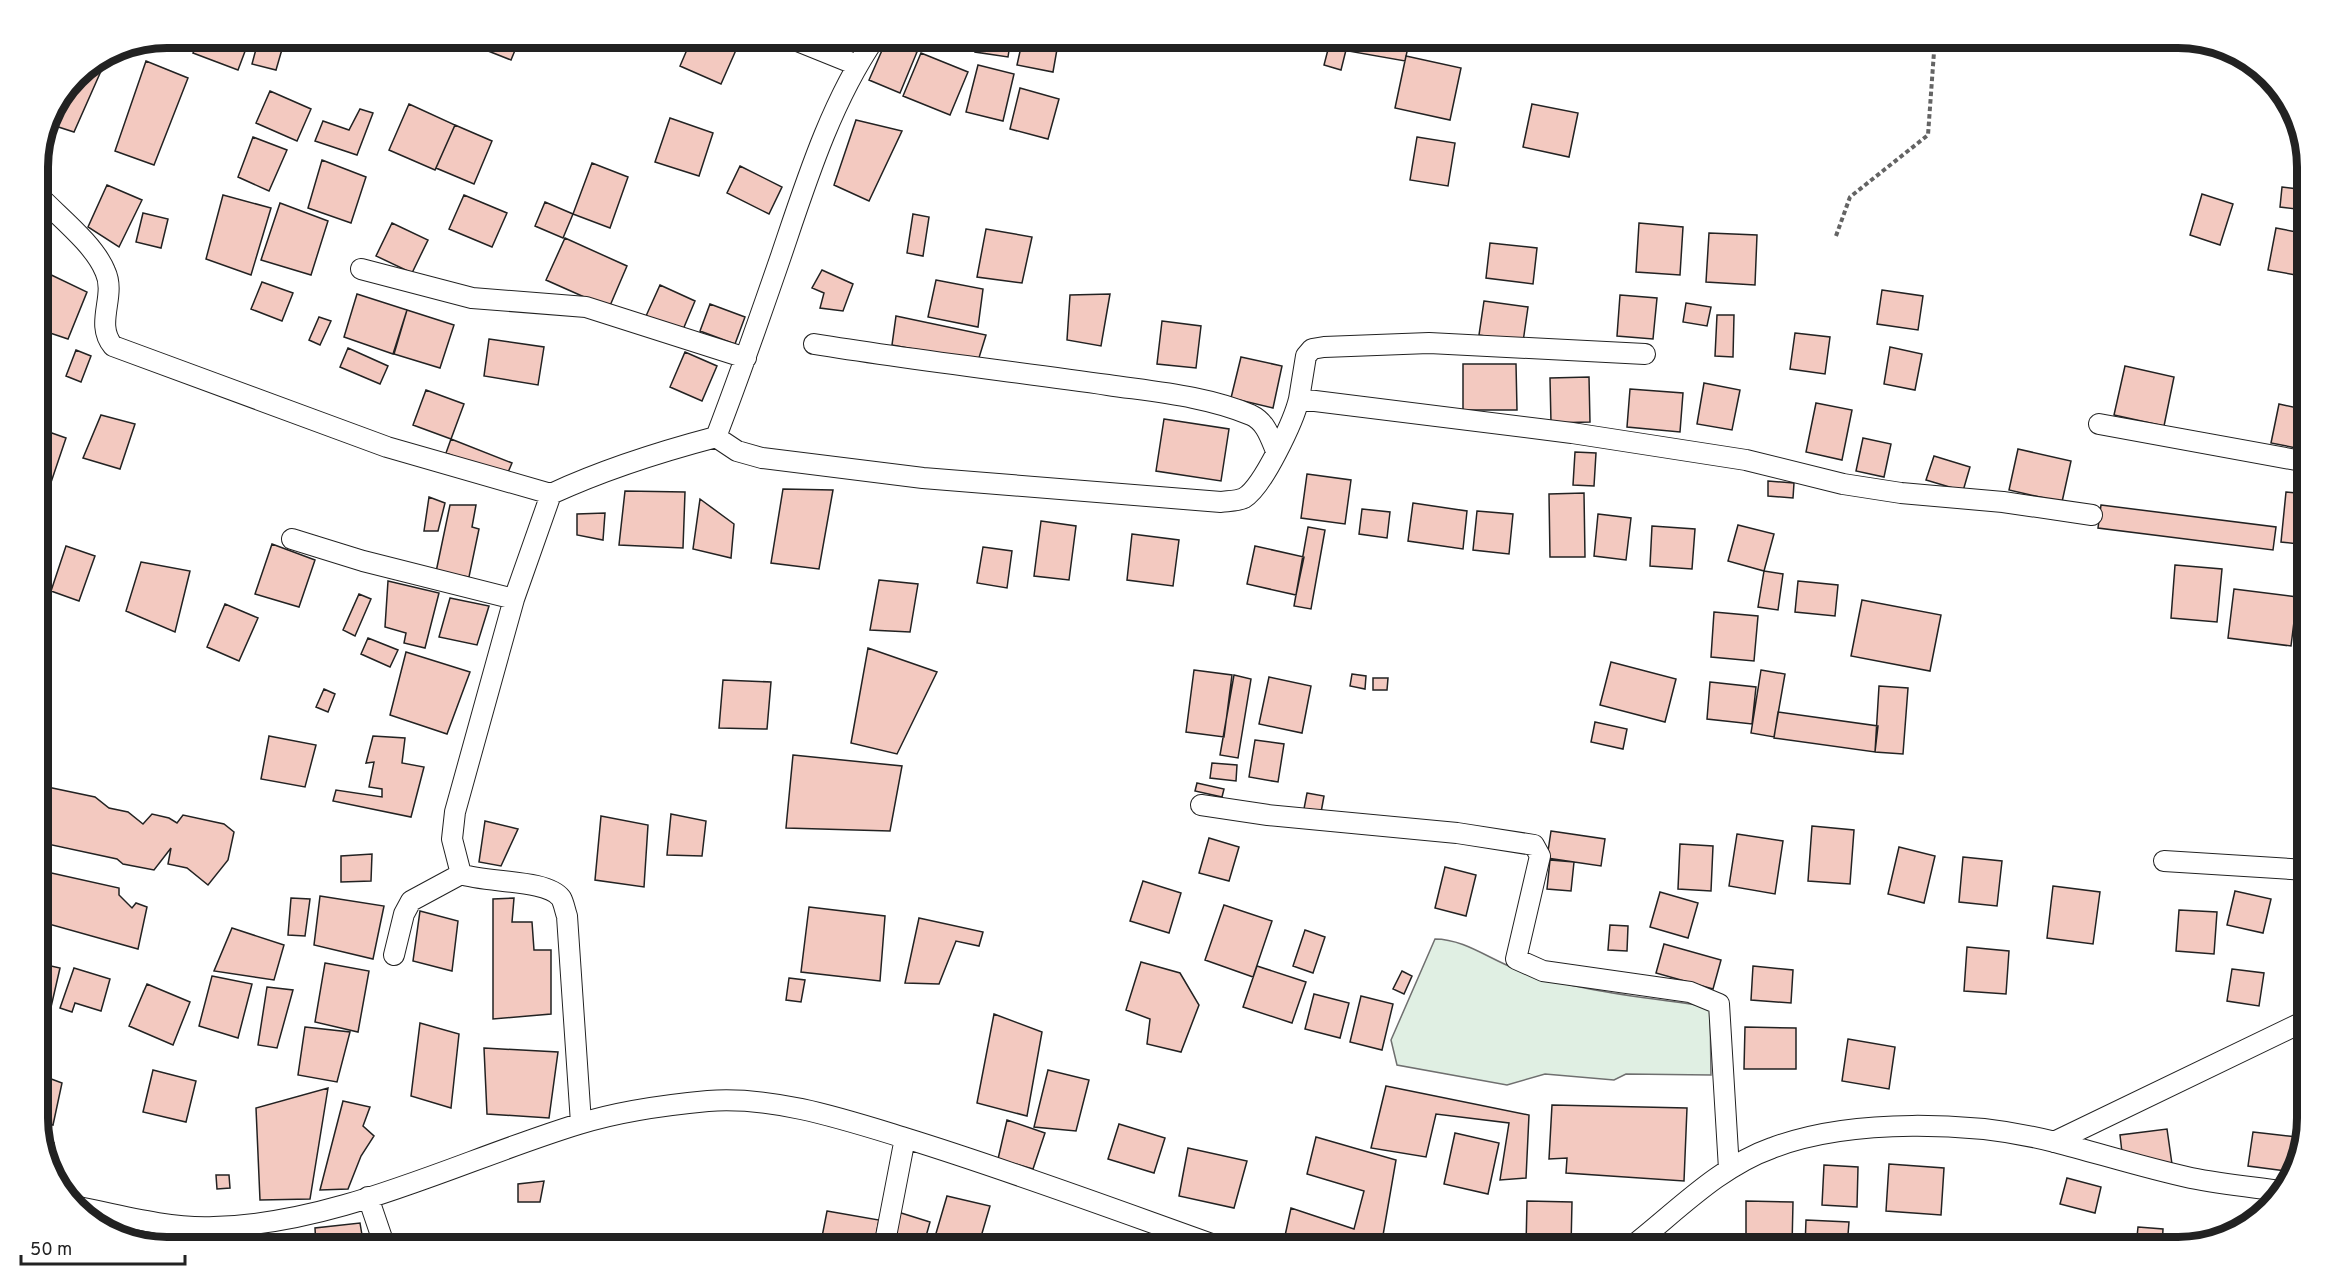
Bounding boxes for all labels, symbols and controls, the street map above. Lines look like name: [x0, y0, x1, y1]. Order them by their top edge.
scale bar: [21, 1228, 184, 1266]
text: 50 m: [30, 1239, 72, 1262]

